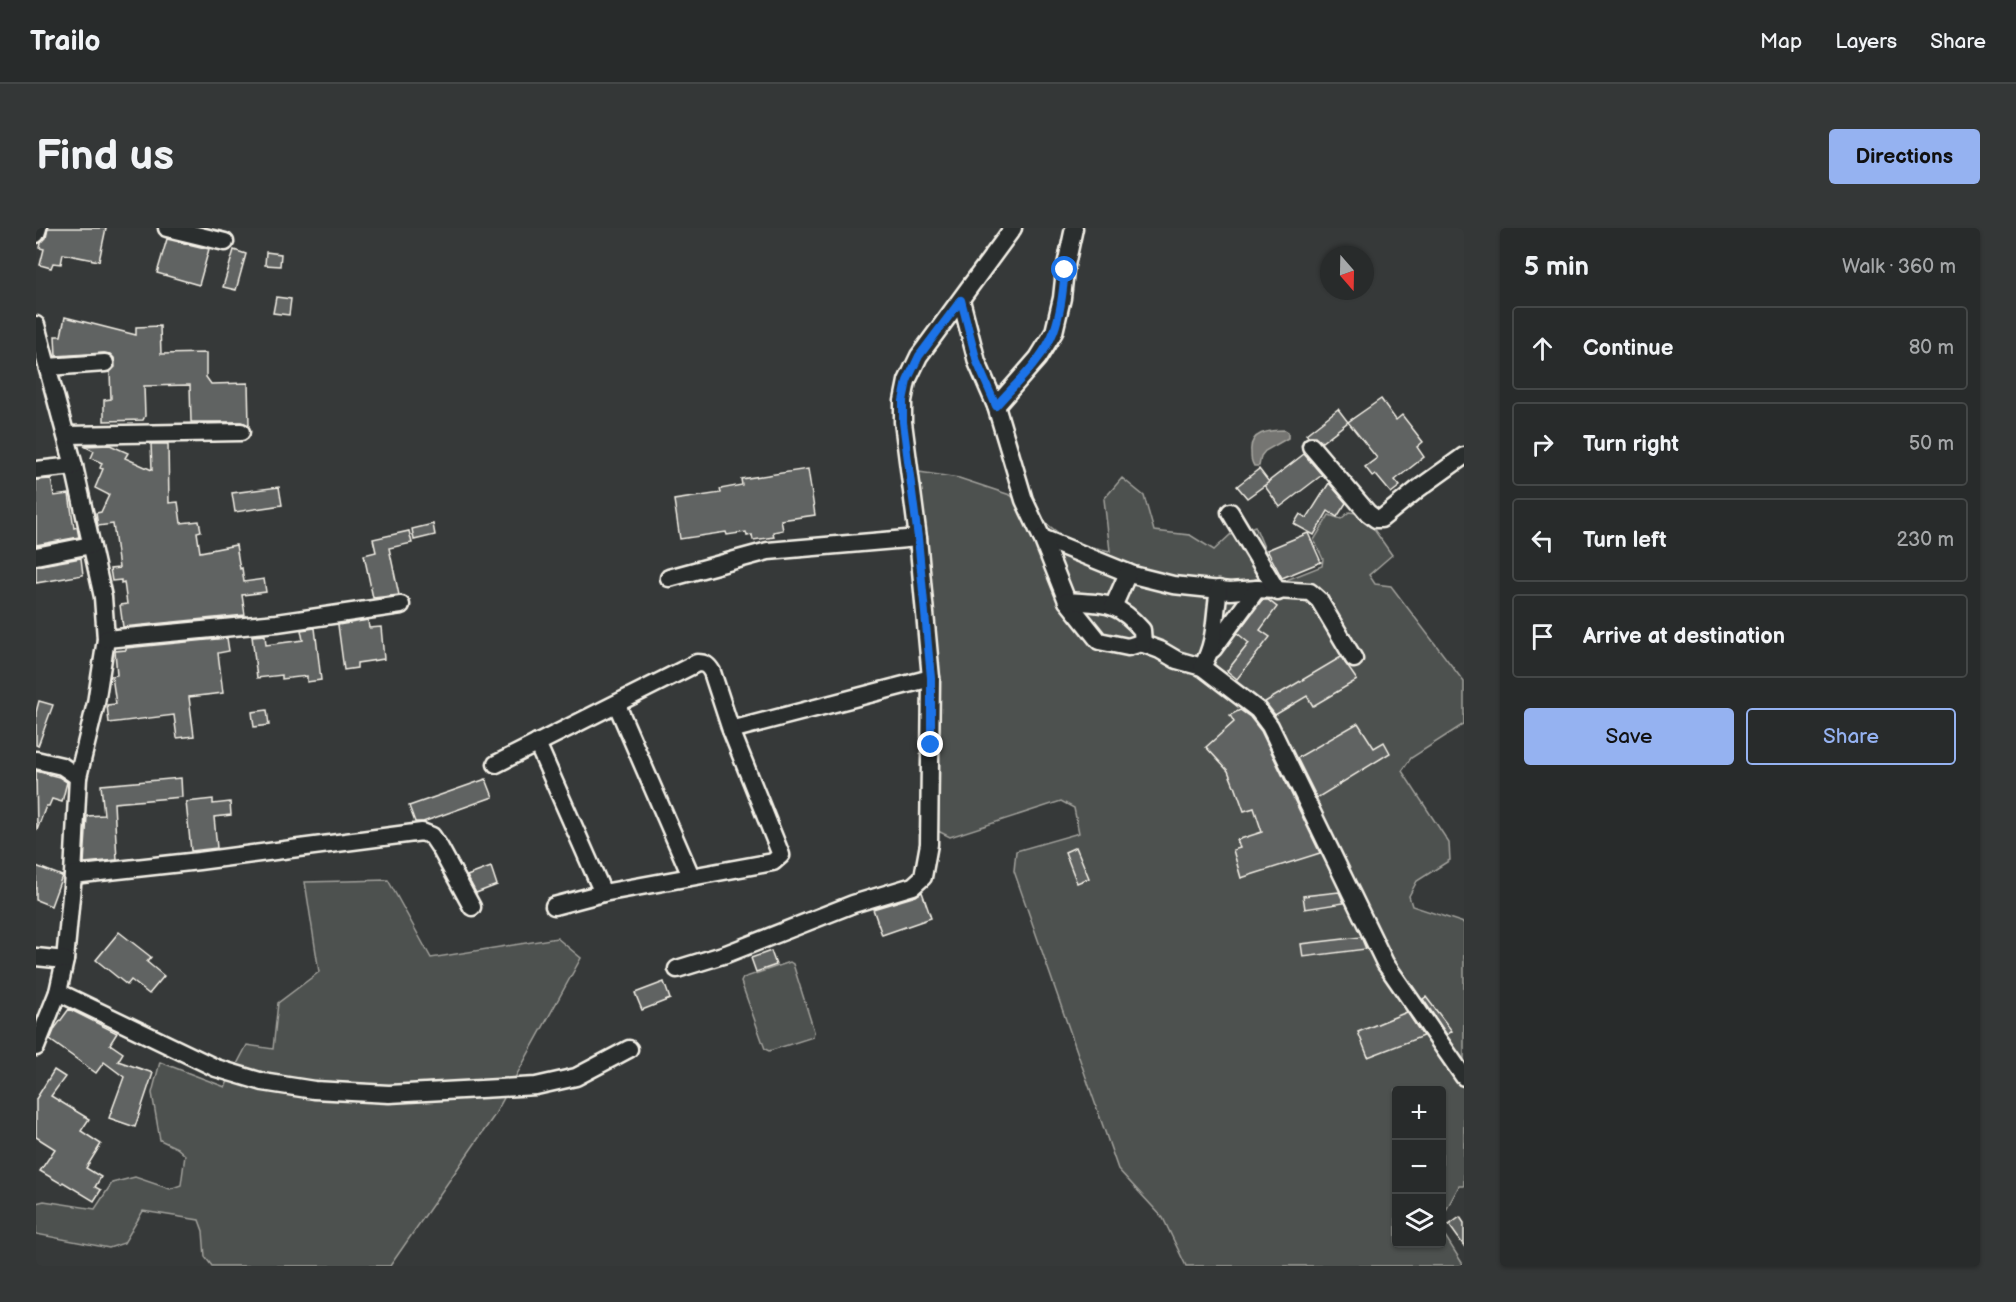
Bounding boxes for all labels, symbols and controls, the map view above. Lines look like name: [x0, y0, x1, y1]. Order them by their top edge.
text: Trailo: [30, 25, 101, 58]
text: Map: [1760, 29, 1802, 54]
text: Layers: [1835, 29, 1897, 54]
text: Share: [1930, 29, 1986, 54]
button: Directions: [1829, 129, 1980, 184]
text: Find us: [36, 131, 174, 182]
north arrow: [1320, 246, 1374, 300]
text: 5 min: [1524, 252, 1589, 283]
text: Walk · 360 m: [1842, 255, 1956, 279]
route start: [1051, 256, 1077, 282]
icon: ahead: [1526, 332, 1559, 365]
text: Continue: [1583, 335, 1673, 362]
text: 80 m: [1909, 336, 1954, 360]
icon: right: [1526, 428, 1559, 461]
text: Turn right: [1583, 431, 1679, 458]
text: 50 m: [1909, 432, 1954, 456]
icon: left: [1526, 524, 1559, 557]
text: Turn left: [1583, 527, 1667, 554]
text: 230 m: [1897, 528, 1954, 552]
icon: arrive: [1526, 620, 1559, 653]
text: Arrive at destination: [1583, 623, 1785, 650]
button: Save: [1524, 708, 1734, 765]
button: Share: [1746, 708, 1956, 765]
route end: [917, 731, 943, 757]
map controls: [1392, 1086, 1446, 1248]
button: +: [1392, 1086, 1446, 1140]
button: −: [1392, 1140, 1446, 1194]
button: layers: [1392, 1194, 1446, 1248]

